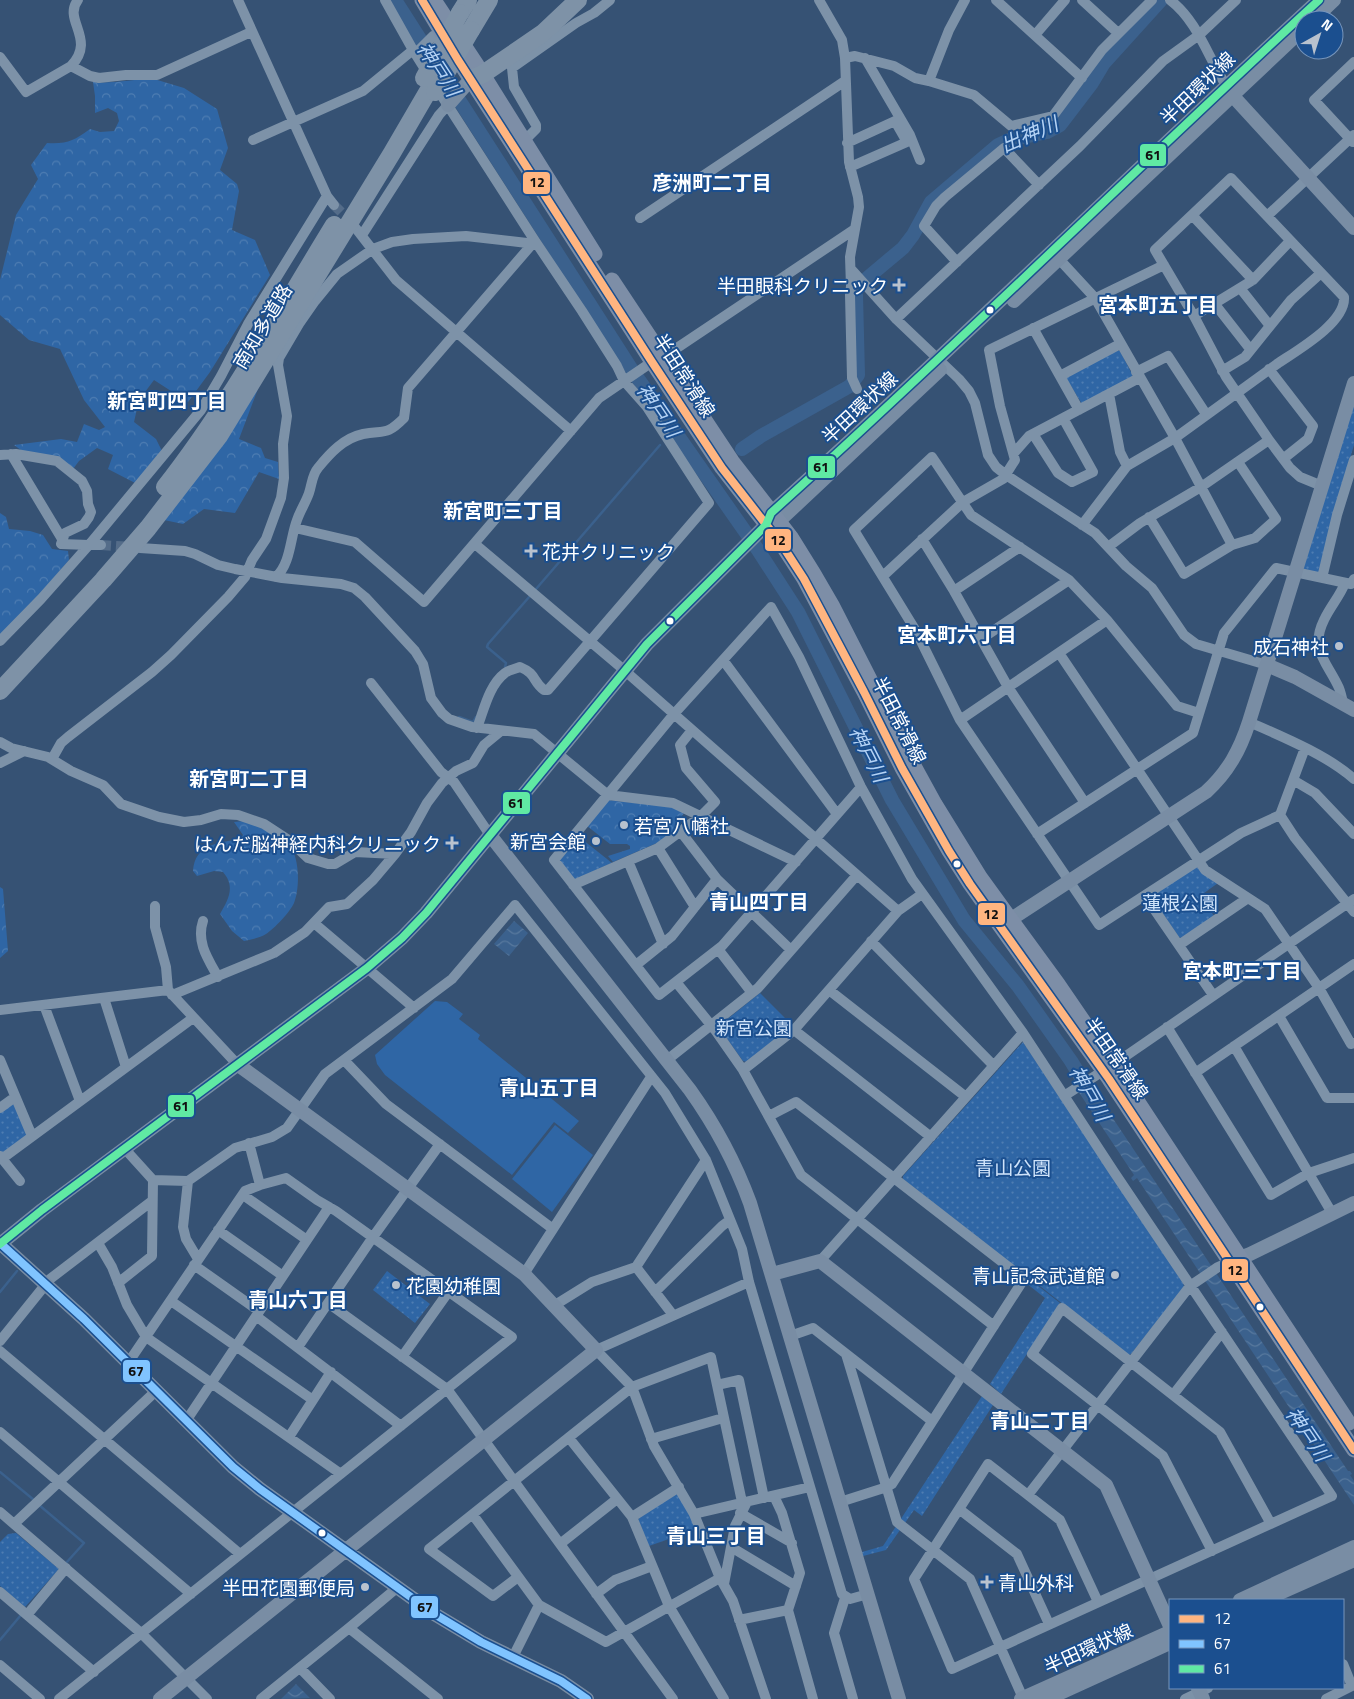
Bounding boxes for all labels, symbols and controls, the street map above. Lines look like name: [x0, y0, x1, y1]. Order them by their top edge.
north arrow: [1294, 10, 1344, 60]
text: N: [1317, 13, 1338, 36]
water label: 神戸川: [410, 35, 469, 104]
street label: 半田環状線: [1153, 45, 1241, 131]
water label: 出神川: [995, 107, 1065, 160]
line badge: 61: [1139, 143, 1167, 167]
text: 61: [1145, 144, 1161, 165]
district label: 彦洲町二丁目: [652, 167, 772, 198]
line badge: 12: [522, 171, 551, 195]
text: 12: [529, 171, 545, 192]
place label: 半田眼科クリニック: [717, 271, 888, 300]
street label: 南知多道路: [225, 278, 299, 374]
marker: 半田眼科クリニック: [892, 278, 906, 292]
district label: 宮本町五丁目: [1098, 289, 1218, 320]
unlabelled marker: [985, 305, 995, 315]
street label: 半田常滑線: [647, 327, 723, 423]
street label: 半田環状線: [814, 364, 904, 450]
water label: 神戸川: [629, 376, 690, 445]
district label: 新宮町四丁目: [107, 385, 227, 416]
line badge: 61: [807, 455, 836, 479]
text: 61: [813, 456, 829, 477]
district label: 新宮町三丁目: [443, 495, 563, 526]
line badge: 12: [764, 528, 792, 552]
text: 12: [770, 529, 786, 550]
place label: 花井クリニック: [542, 537, 675, 566]
marker: 花井クリニック: [524, 544, 538, 558]
unlabelled marker: [665, 616, 675, 626]
district label: 宮本町六丁目: [897, 619, 1017, 650]
place label: 成石神社: [1253, 632, 1329, 661]
marker: 成石神社: [1333, 640, 1345, 652]
street label: 半田常滑線: [866, 671, 934, 769]
water label: 神戸川: [842, 720, 897, 790]
district label: 新宮町二丁目: [189, 763, 309, 794]
line badge: 61: [502, 791, 531, 815]
text: 61: [508, 792, 524, 813]
place label: 若宮八幡社: [634, 811, 729, 840]
marker: 若宮八幡社: [618, 819, 630, 831]
place label: 新宮会館: [510, 827, 586, 856]
place label: はんだ脳神経内科クリニック: [194, 829, 441, 858]
marker: 新宮会館: [590, 835, 602, 847]
marker: はんだ脳神経内科クリニック: [445, 836, 459, 850]
unlabelled marker: [952, 859, 962, 869]
district label: 青山四丁目: [709, 886, 809, 917]
park label: 蓮根公園: [1142, 888, 1218, 917]
line badge: 12: [977, 902, 1006, 926]
text: 12: [983, 903, 999, 924]
district label: 宮本町三丁目: [1182, 955, 1302, 986]
street label: 半田常滑線: [1078, 1011, 1156, 1105]
park label: 新宮公園: [716, 1013, 792, 1042]
water label: 神戸川: [1062, 1059, 1119, 1128]
district label: 青山五丁目: [499, 1072, 599, 1103]
line badge: 61: [167, 1094, 195, 1118]
text: 61: [173, 1095, 189, 1116]
park label: 青山公園: [975, 1153, 1051, 1182]
line badge: 12: [1221, 1258, 1249, 1282]
text: 12: [1227, 1259, 1243, 1280]
place label: 青山記念武道館: [972, 1261, 1105, 1290]
marker: 青山記念武道館: [1109, 1269, 1121, 1281]
place label: 花園幼稚園: [406, 1271, 501, 1300]
marker: 花園幼稚園: [390, 1279, 402, 1291]
district label: 青山六丁目: [248, 1284, 348, 1315]
unlabelled marker: [1255, 1302, 1265, 1312]
line badge: 67: [122, 1359, 151, 1383]
text: 67: [128, 1360, 144, 1381]
water label: 神戸川: [1278, 1400, 1339, 1469]
district label: 青山二丁目: [990, 1405, 1090, 1436]
district label: 青山三丁目: [666, 1520, 766, 1551]
unlabelled marker: [317, 1528, 327, 1538]
place label: 青山外科: [998, 1568, 1074, 1597]
place label: 半田花園郵便局: [222, 1573, 355, 1602]
marker: 青山外科: [980, 1575, 994, 1589]
marker: 半田花園郵便局: [359, 1581, 371, 1593]
line badge: 67: [410, 1595, 439, 1619]
text: 67: [417, 1596, 433, 1617]
legend: [1169, 1599, 1344, 1689]
text: 12: [1214, 1607, 1231, 1630]
street label: 半田環状線: [1039, 1615, 1137, 1681]
text: 67: [1214, 1632, 1231, 1655]
text: 61: [1214, 1657, 1231, 1680]

